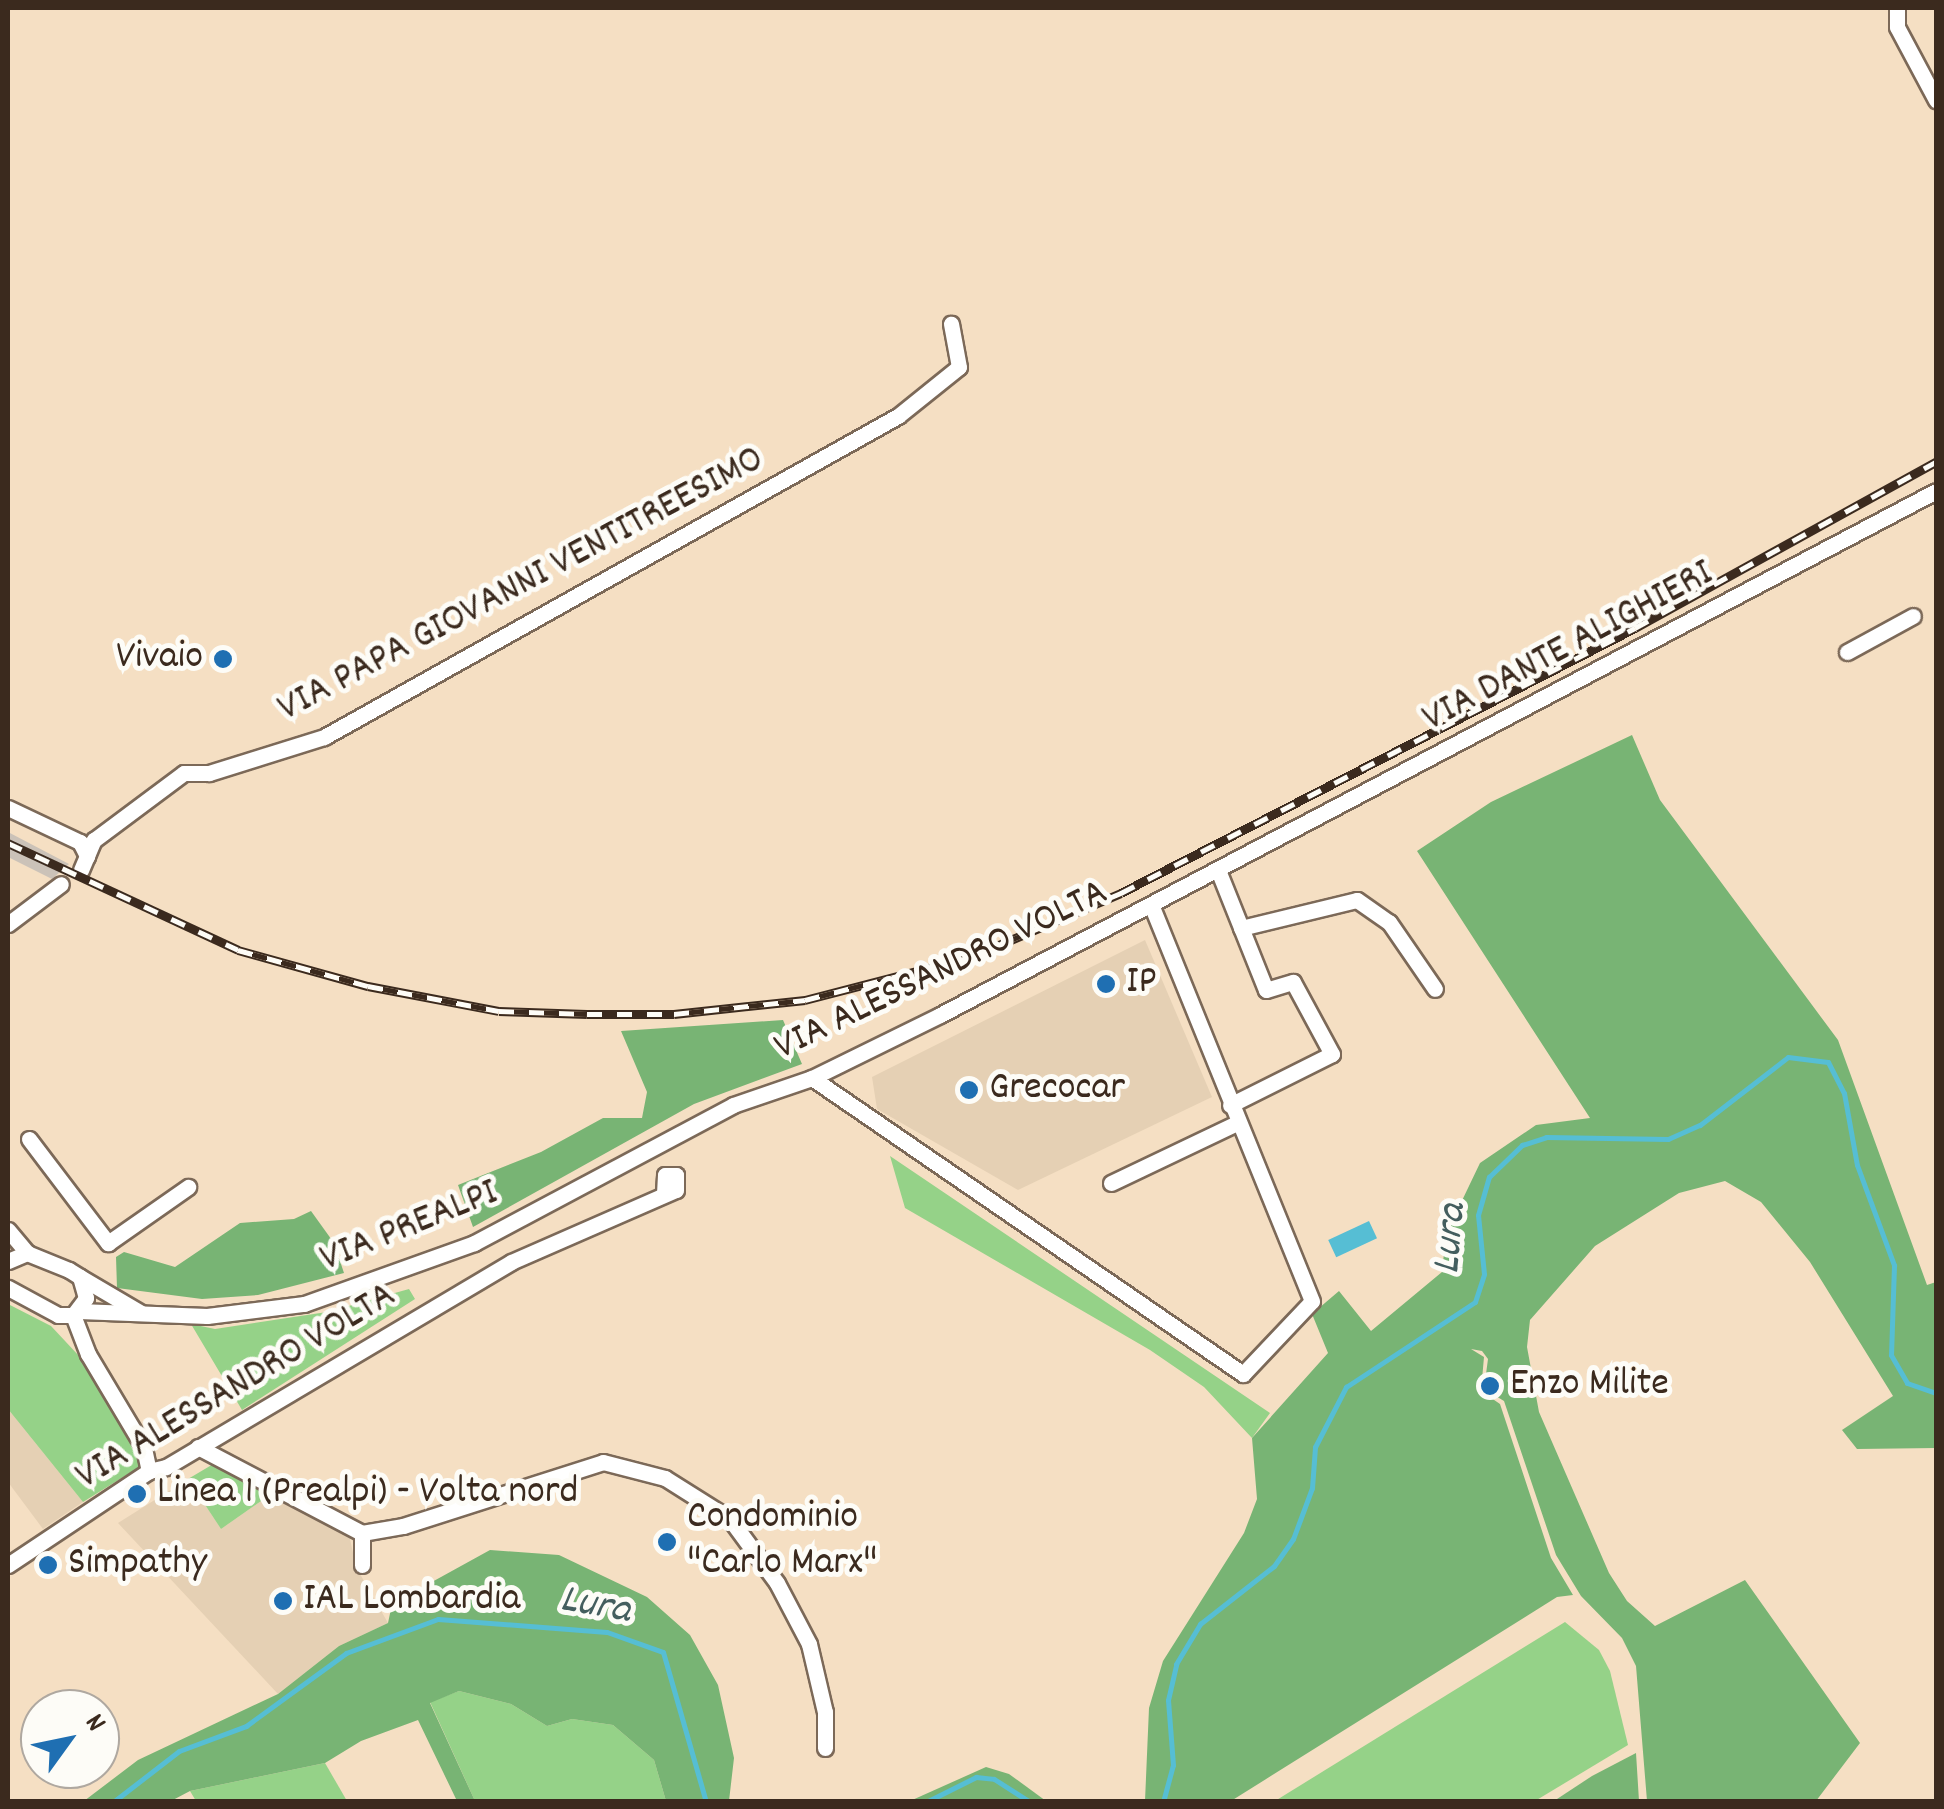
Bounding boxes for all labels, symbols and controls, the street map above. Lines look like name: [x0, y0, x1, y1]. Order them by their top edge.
street label: VIA PAPA GIOVANNI VENTITREESIMO: [271, 437, 773, 735]
street label: VIA DANTE ALIGHIERI: [1416, 551, 1722, 745]
place label: Vivaio: [116, 635, 203, 683]
marker: Vivaio: [212, 648, 234, 670]
street label: VIA ALESSANDRO VOLTA: [768, 871, 1116, 1073]
place label: IP: [1126, 960, 1157, 1008]
marker: IP: [1095, 973, 1117, 995]
place label: Grecocar: [989, 1066, 1125, 1114]
marker: Grecocar: [958, 1079, 980, 1101]
street label: VIA PREALPI: [314, 1171, 506, 1285]
water label: Lura: [1424, 1202, 1480, 1276]
street label: VIA ALESSANDRO VOLTA: [68, 1274, 406, 1502]
place label: Enzo Milite: [1510, 1362, 1669, 1410]
marker: Enzo Milite: [1479, 1375, 1501, 1397]
place label: Linea 1 (Prealpi) - Volta nord: [157, 1470, 578, 1518]
marker: Linea 1 (Prealpi) - Volta nord: [126, 1483, 148, 1505]
place label: Condominio "Carlo Marx": [687, 1495, 877, 1589]
marker: Condominio "Carlo Marx": [656, 1531, 678, 1553]
place label: Simpathy: [68, 1541, 207, 1589]
marker: Simpathy: [37, 1554, 59, 1576]
water label: Lura: [556, 1576, 634, 1638]
place label: IAL Lombardia: [303, 1577, 520, 1625]
marker: IAL Lombardia: [272, 1590, 294, 1612]
north arrow: [20, 1689, 120, 1789]
text: N: [73, 1707, 114, 1740]

